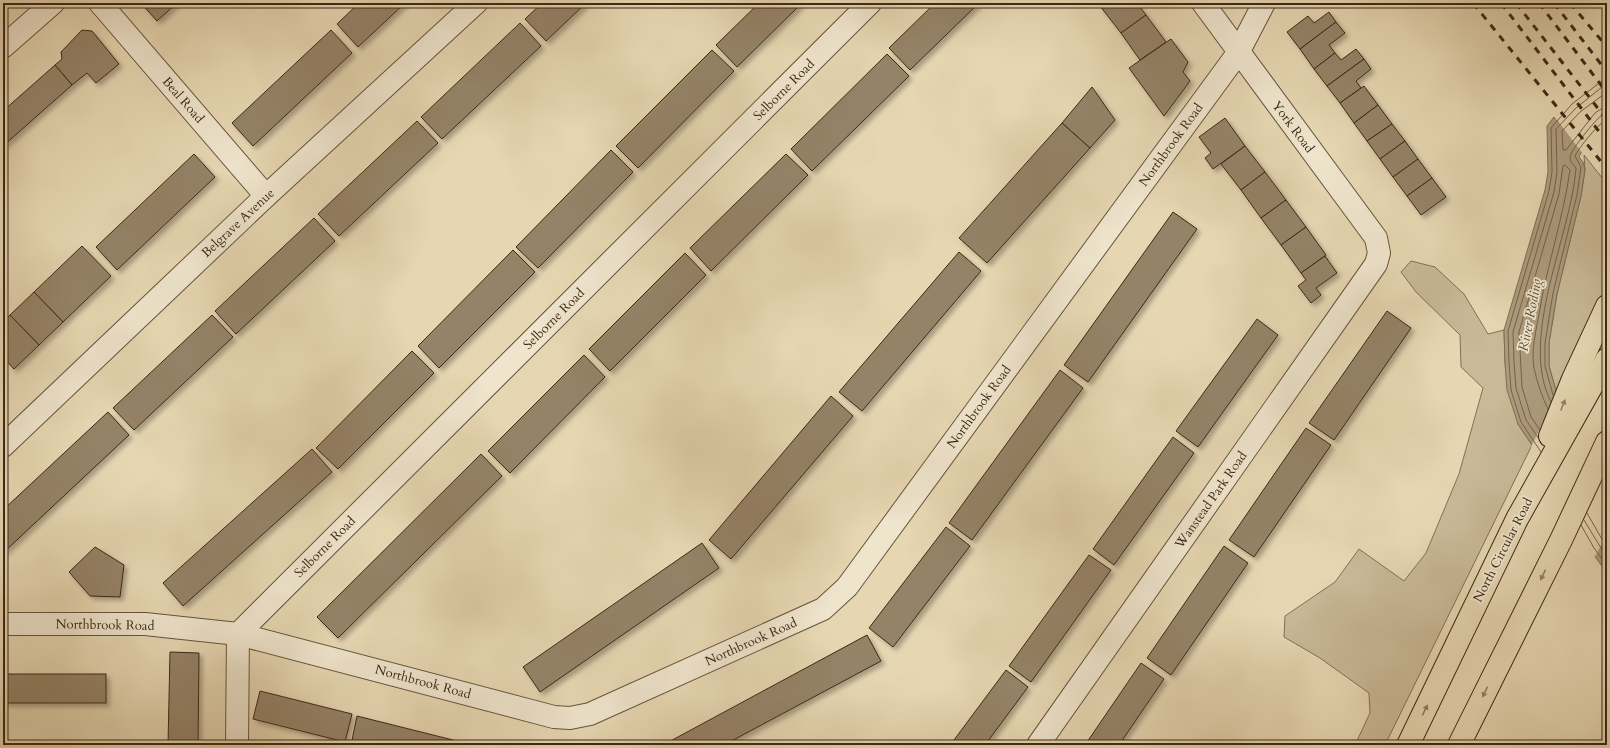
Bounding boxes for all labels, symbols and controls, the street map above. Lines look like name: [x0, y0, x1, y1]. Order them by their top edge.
street label: Selborne Road: [749, 55, 819, 125]
street label: Beal Road: [158, 73, 208, 127]
street label: York Road: [1268, 97, 1318, 157]
street label: Northbrook Road: [1135, 100, 1207, 190]
street label: Belgrave Avenue: [198, 184, 279, 262]
water label: River Roding: [1514, 276, 1547, 353]
street label: Selborne Road: [519, 284, 589, 354]
street label: Northbrook Road: [943, 362, 1015, 452]
one-way arrow: [1560, 399, 1566, 411]
street label: Wanstead Park Road: [1170, 448, 1251, 553]
street label: North Circular Road: [1469, 495, 1537, 605]
street label: Selborne Road: [290, 512, 360, 582]
one-way arrow: [1540, 570, 1546, 581]
street label: Northbrook Road: [702, 614, 800, 670]
street label: Northbrook Road: [55, 615, 155, 635]
street label: Northbrook Road: [373, 661, 473, 704]
one-way arrow: [1482, 686, 1489, 697]
one-way arrow: [1422, 704, 1428, 716]

